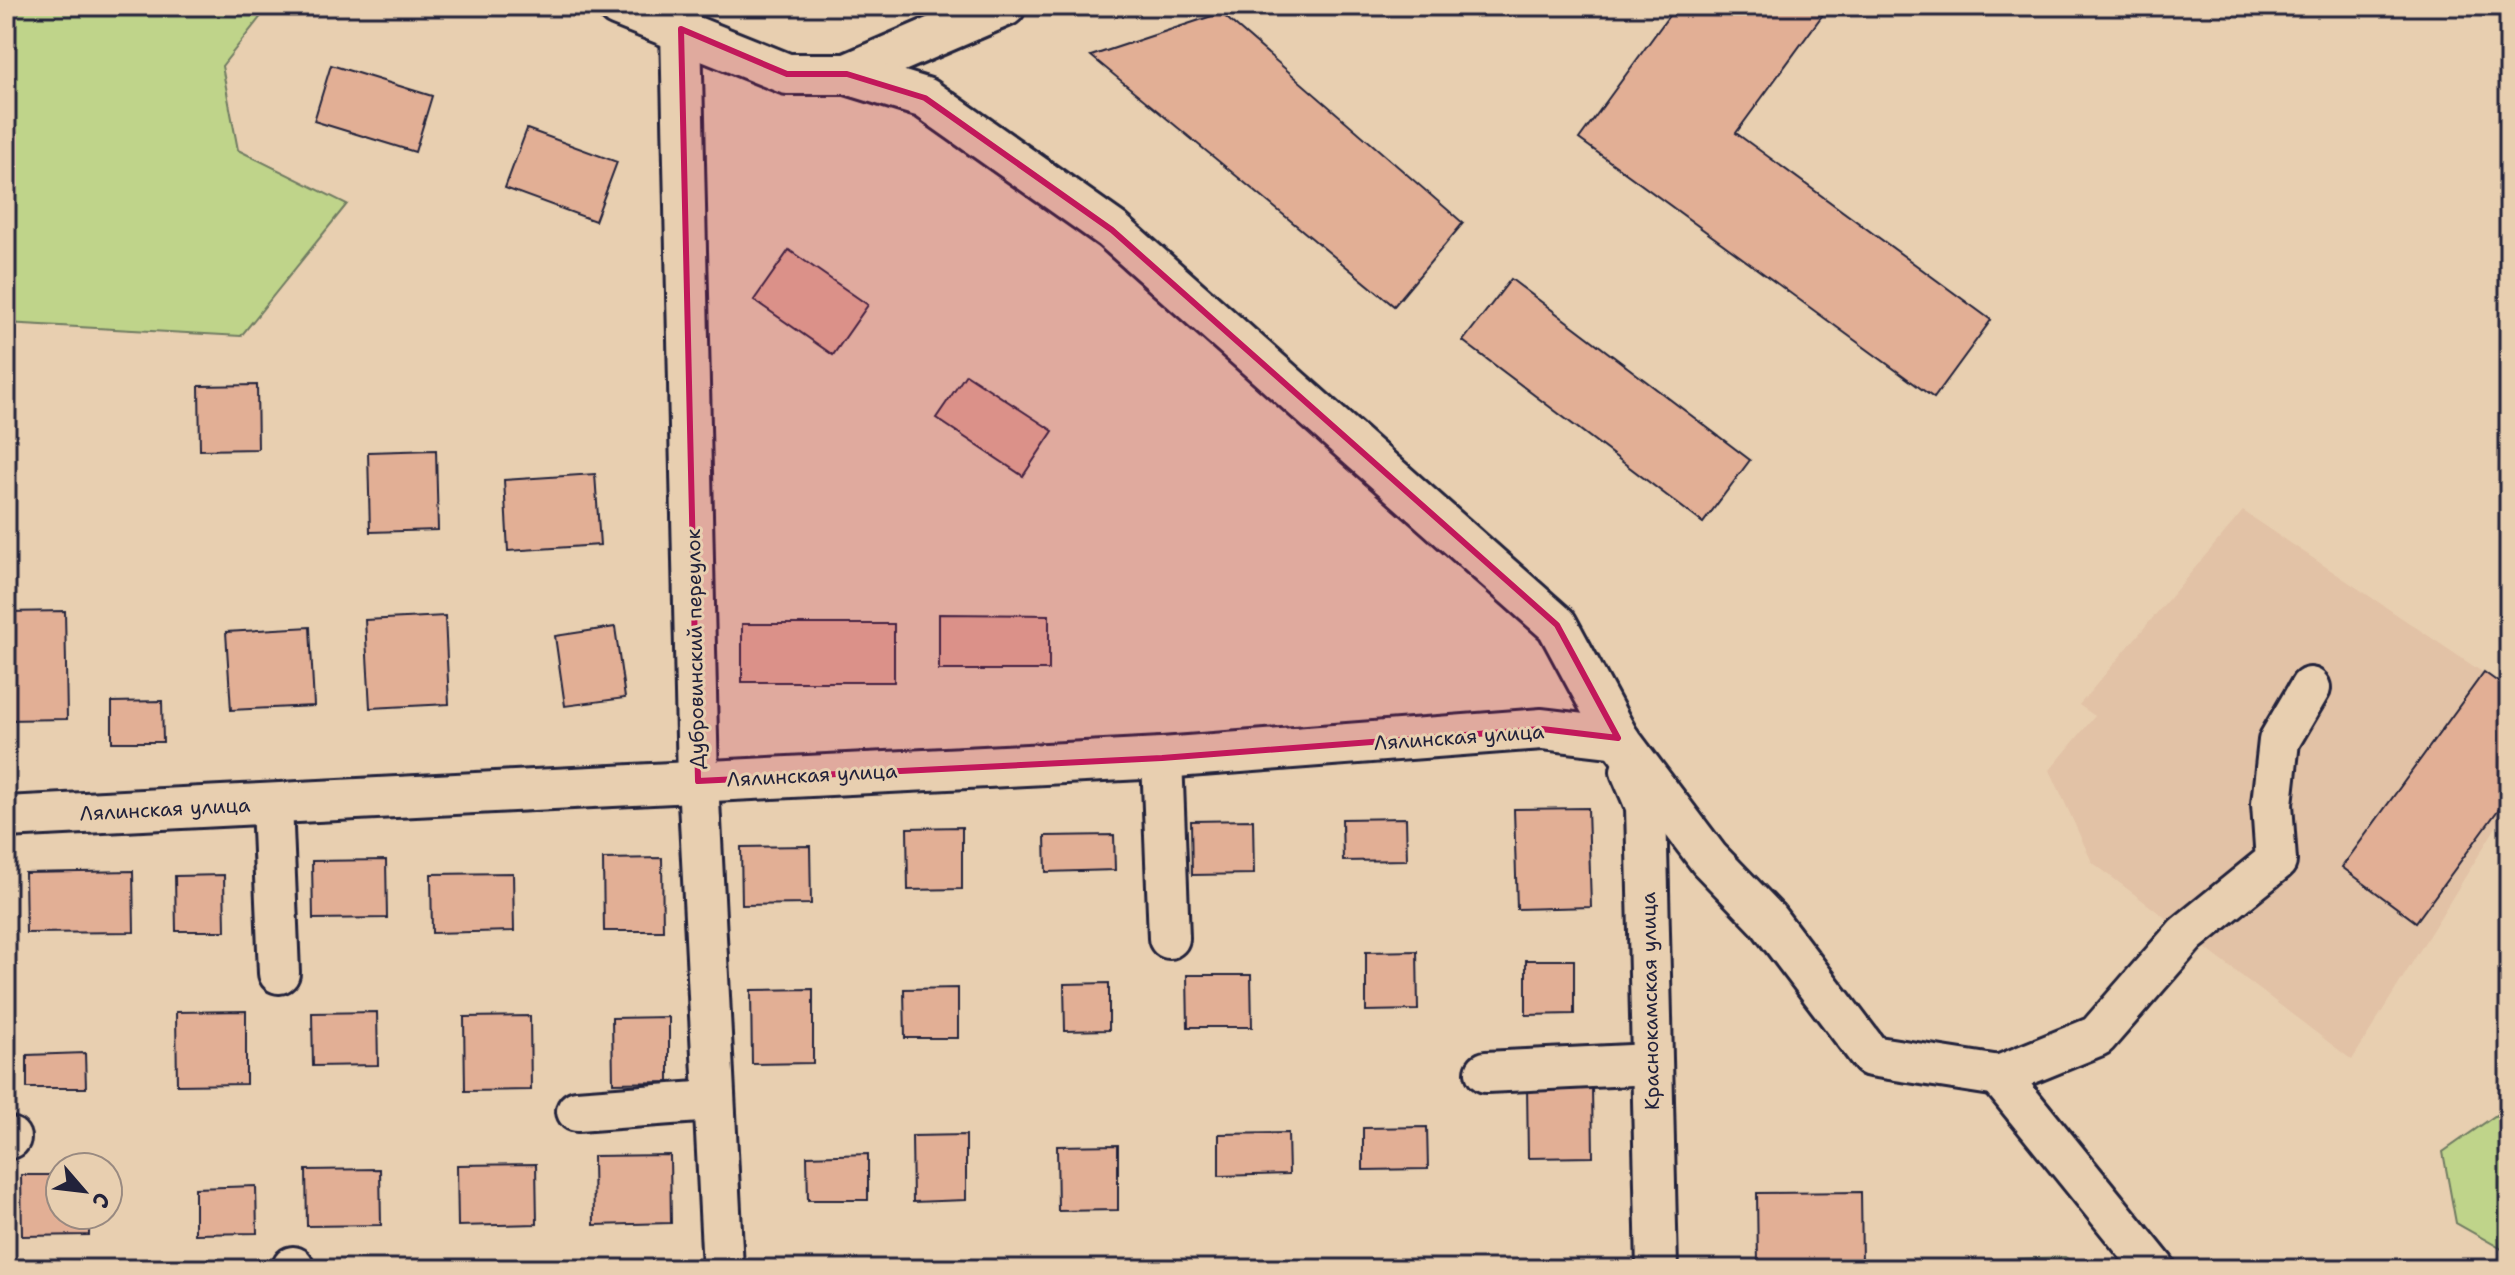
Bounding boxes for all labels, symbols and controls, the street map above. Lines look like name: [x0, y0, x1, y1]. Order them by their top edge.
street label: Дубровинский переулок: [680, 528, 710, 769]
street label: Лялинская улица: [1373, 718, 1546, 756]
street label: Лялинская улица: [726, 758, 898, 792]
street label: Лялинская улица: [79, 792, 251, 826]
street label: Краснокамская улица: [1635, 891, 1665, 1110]
north arrow: [44, 1151, 124, 1231]
text: С: [85, 1187, 117, 1213]

